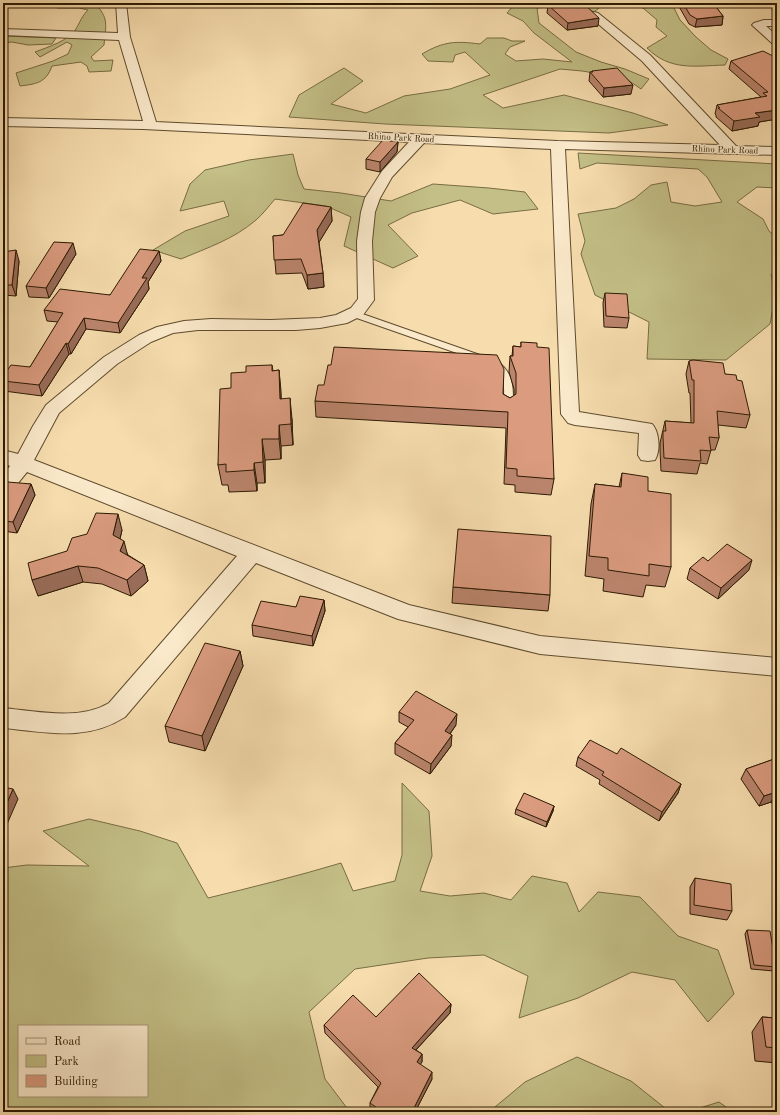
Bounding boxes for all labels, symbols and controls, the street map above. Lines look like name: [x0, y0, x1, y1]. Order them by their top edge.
street label: Rhino Park Road: [367, 132, 435, 144]
street label: Rhino Park Road: [691, 144, 759, 156]
legend: [18, 1025, 148, 1097]
text: Road: [54, 1036, 81, 1048]
text: Park: [54, 1056, 79, 1068]
text: Building: [54, 1076, 98, 1088]

